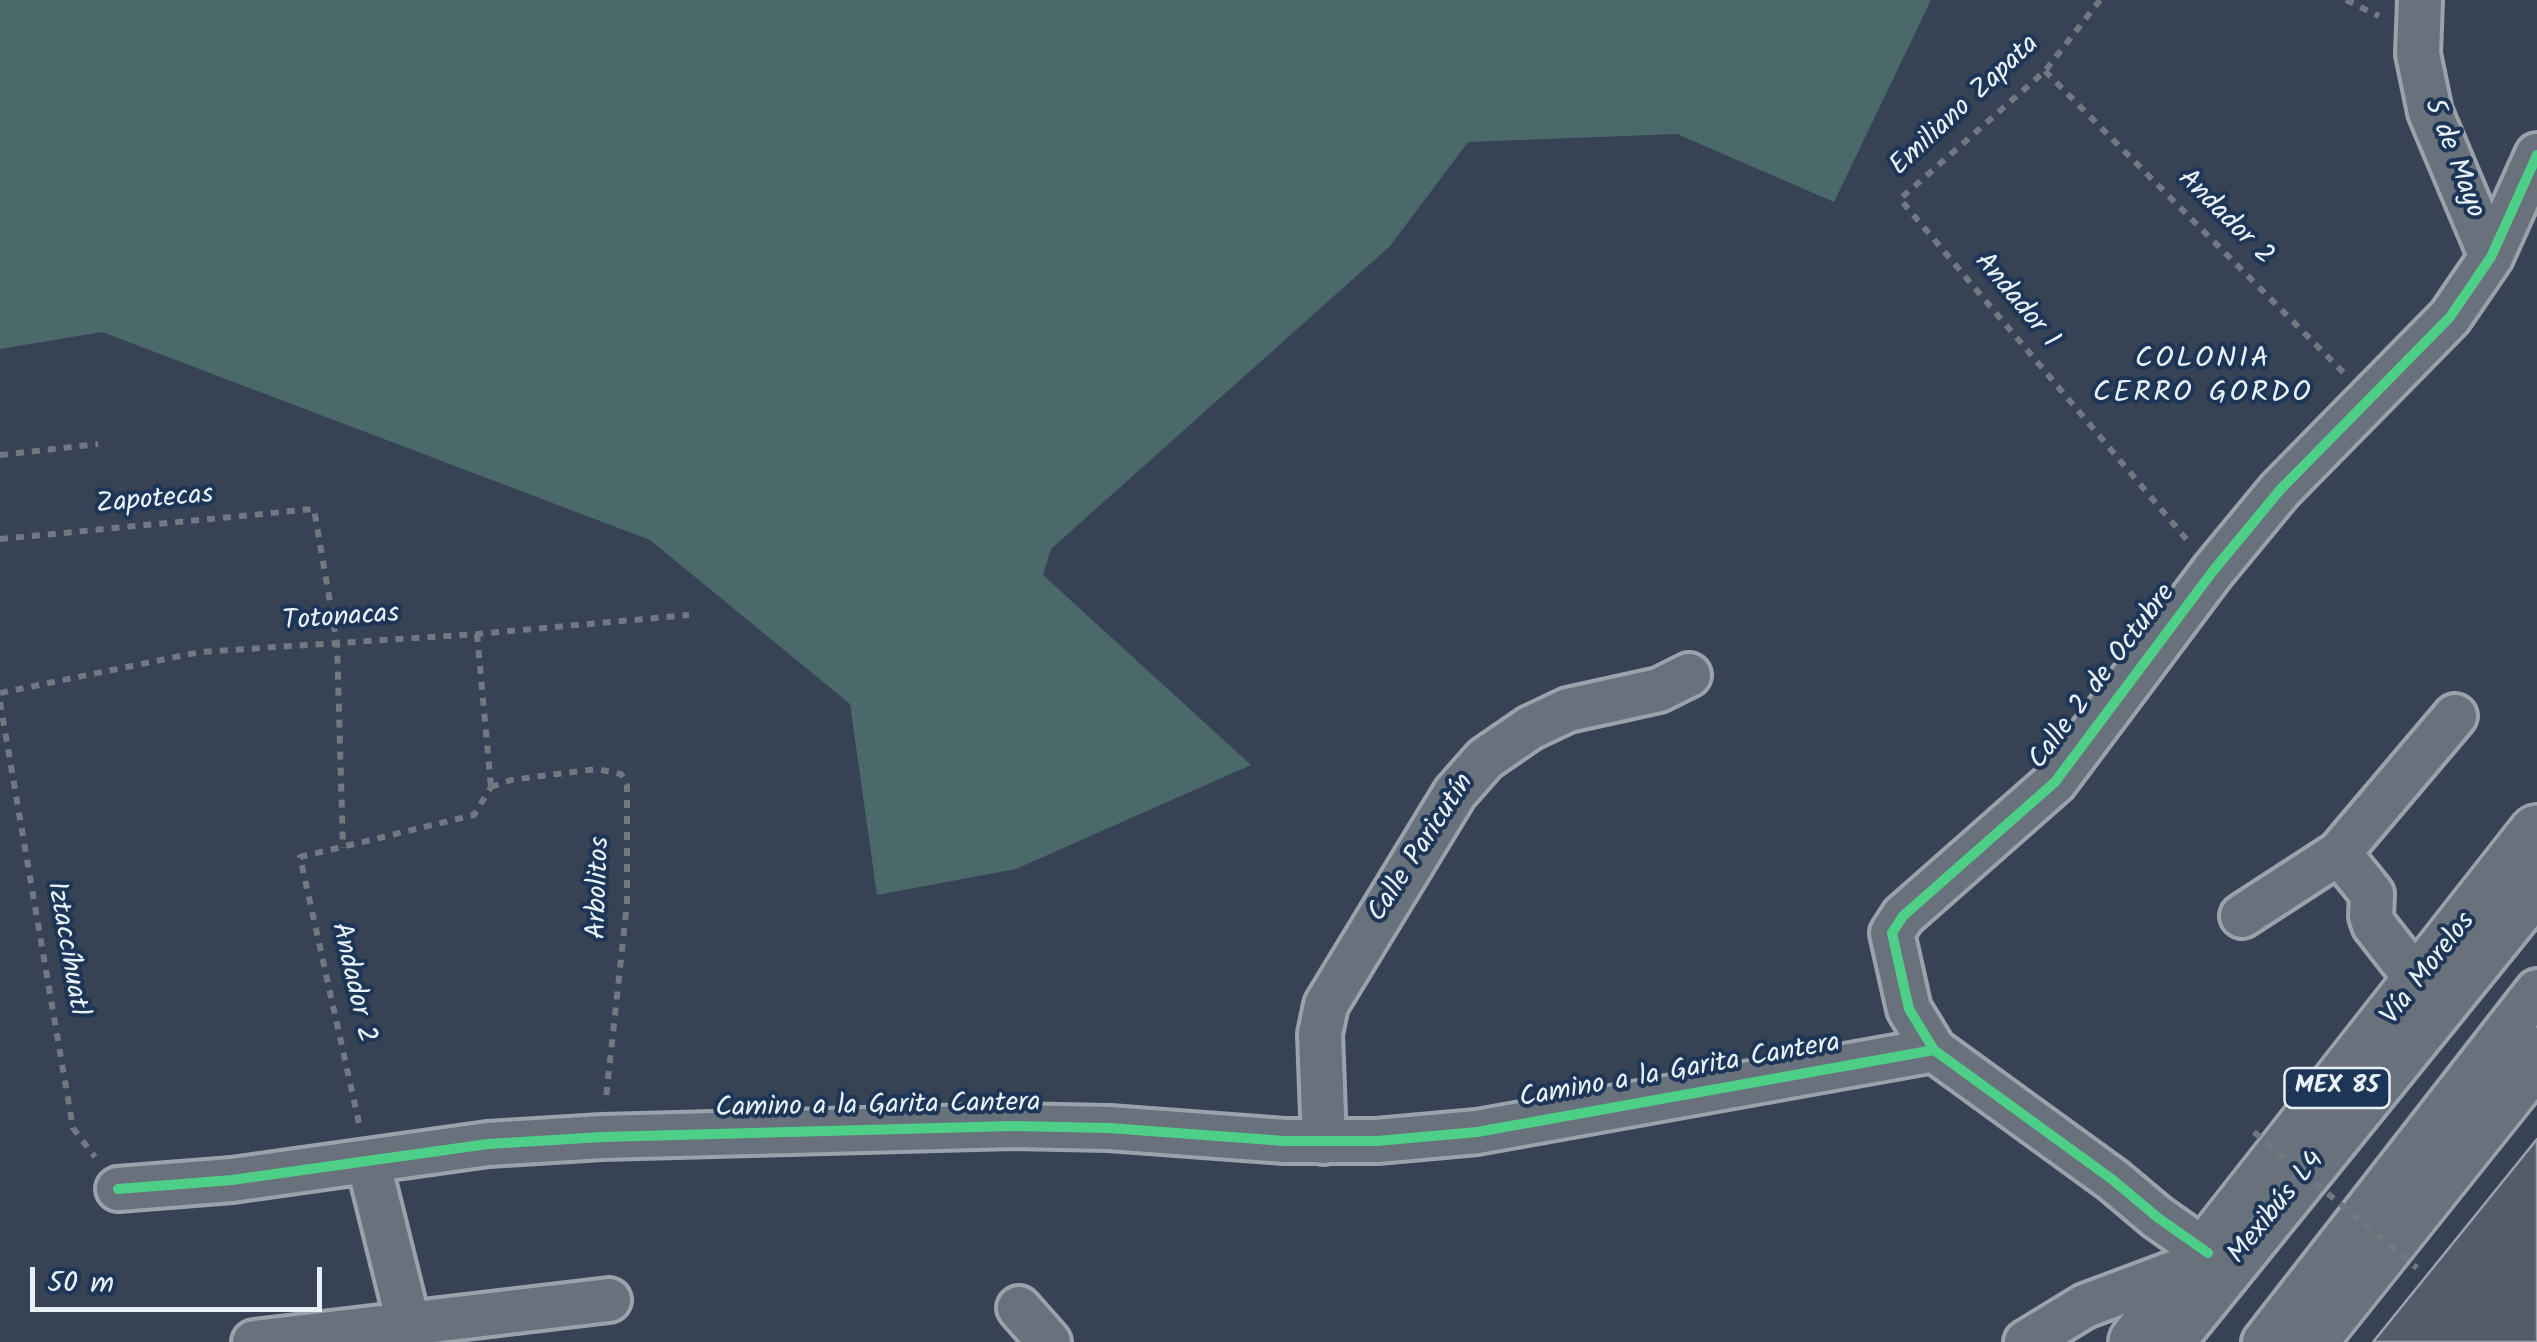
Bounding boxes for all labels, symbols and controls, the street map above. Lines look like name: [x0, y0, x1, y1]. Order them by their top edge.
street label: Emiliano Zapata: [1884, 29, 2048, 185]
street label: 5 de Mayo: [2414, 95, 2490, 223]
street label: Andador 2: [2169, 164, 2279, 274]
street label: Andador 1: [1965, 247, 2065, 357]
district label: COLONIA CERRO GORDO: [2093, 344, 2313, 414]
street label: Zapotecas: [95, 480, 215, 524]
street label: Calle 2 de Octubre: [2023, 579, 2185, 777]
street label: Totonacas: [282, 599, 400, 641]
street label: Calle Paricutín: [1363, 769, 1483, 929]
street label: Arbolitos: [582, 836, 620, 940]
street label: Iztaccíhuatl: [37, 879, 93, 1019]
street label: Vía Morelos: [2376, 907, 2484, 1033]
street label: Andador 2: [321, 920, 381, 1046]
street label: Camino a la Garita Cantera: [1517, 1028, 1843, 1118]
road number: MEX 85: [2284, 1068, 2390, 1108]
street label: Camino a la Garita Cantera: [715, 1088, 1041, 1128]
street label: Mexibús L4: [2222, 1146, 2334, 1272]
scale bar: [35, 1247, 328, 1309]
text: 50 m: [47, 1260, 114, 1308]

